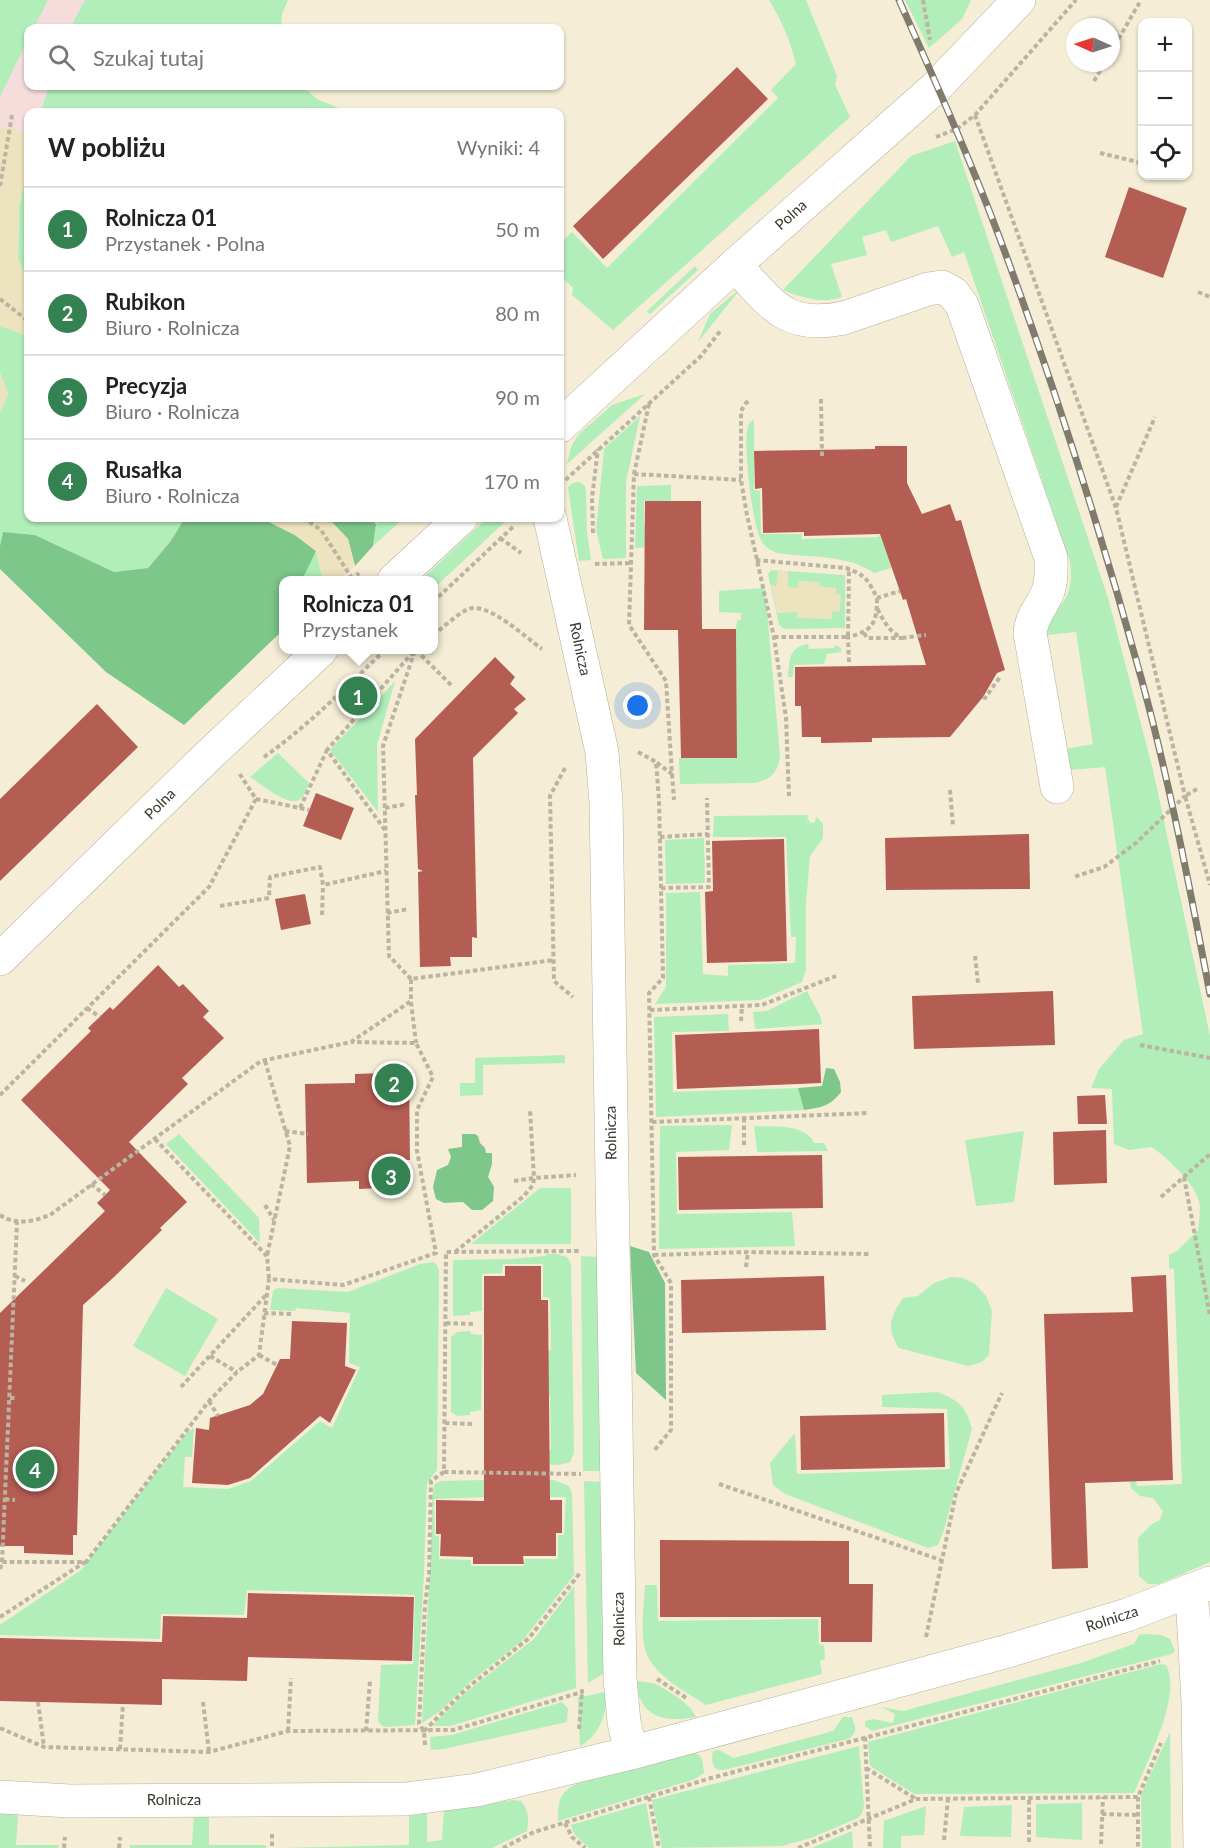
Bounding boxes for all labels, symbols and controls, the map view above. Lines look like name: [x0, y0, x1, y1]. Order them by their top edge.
north arrow: [1066, 18, 1120, 72]
map controls: [1138, 18, 1192, 180]
button: +: [1138, 18, 1192, 72]
search box: [24, 24, 564, 90]
icon: search: [45, 41, 78, 74]
text: Szukaj tutaj: [93, 44, 204, 71]
button: −: [1138, 72, 1192, 126]
button: locate: [1138, 126, 1192, 180]
text: W pobliżu: [48, 131, 166, 163]
text: Wyniki: 4: [457, 135, 540, 159]
street label: Polna: [771, 195, 810, 233]
text: Rolnicza 01: [105, 204, 217, 231]
text: 1: [62, 217, 73, 241]
text: 50 m: [495, 217, 540, 241]
text: Przystanek · Polna: [105, 231, 265, 255]
text: Rubikon: [105, 288, 185, 315]
text: 2: [62, 301, 73, 325]
text: 80 m: [495, 301, 540, 325]
text: Biuro · Rolnicza: [105, 315, 240, 339]
text: Precyzja: [105, 372, 187, 399]
text: 3: [62, 385, 73, 409]
text: 90 m: [495, 385, 540, 409]
text: Biuro · Rolnicza: [105, 399, 240, 423]
text: Rusałka: [105, 456, 182, 483]
text: 4: [62, 469, 73, 493]
text: 170 m: [484, 469, 540, 493]
text: Biuro · Rolnicza: [105, 483, 240, 507]
popup: [279, 576, 438, 654]
text: Rolnicza 01: [302, 590, 415, 617]
text: Przystanek: [302, 617, 398, 641]
street label: Rolnicza: [567, 620, 595, 677]
pin: 1: [338, 674, 378, 718]
your location: [623, 691, 652, 720]
street label: Polna: [140, 784, 179, 823]
pin: 2: [374, 1060, 414, 1106]
street label: Rolnicza: [601, 1106, 619, 1160]
pin: 3: [372, 1154, 410, 1198]
pin: 4: [15, 1446, 54, 1492]
street label: Rolnicza: [609, 1592, 627, 1646]
street label: Rolnicza: [1083, 1601, 1140, 1635]
street label: Rolnicza: [147, 1790, 201, 1808]

